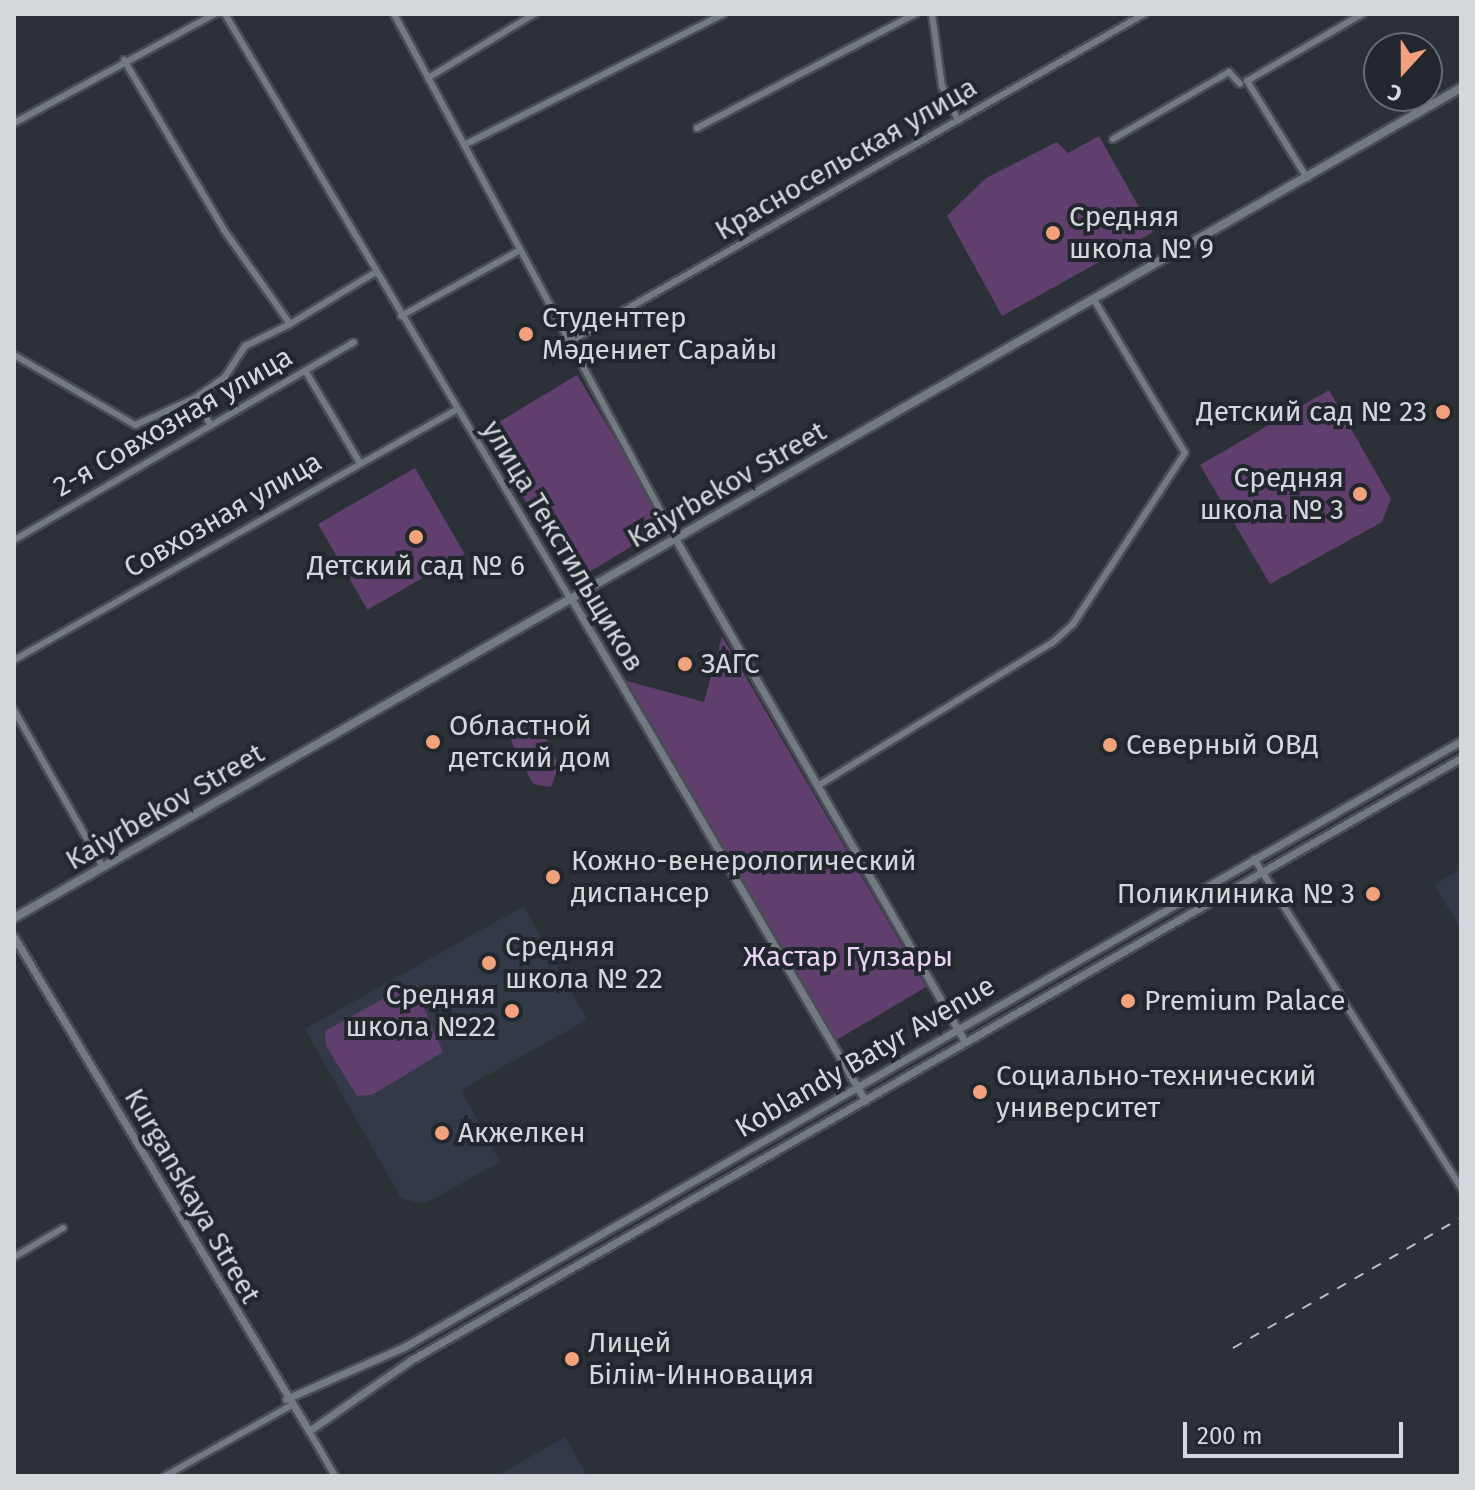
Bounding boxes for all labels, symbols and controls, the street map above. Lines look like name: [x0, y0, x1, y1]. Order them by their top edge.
north arrow: [1363, 32, 1443, 112]
street label: Красносельская улица: [709, 70, 983, 248]
text: С: [1384, 78, 1406, 108]
place label: Средняя школа № 9: [1069, 200, 1214, 266]
marker: Средняя школа № 9: [1044, 224, 1062, 242]
place label: Студенттер Мәдениет Сарайы: [542, 301, 777, 367]
marker: Студенттер Мәдениет Сарайы: [517, 325, 535, 343]
street label: 2-я Совхозная улица: [48, 340, 298, 504]
place label: Детский сад № 23: [1197, 395, 1427, 429]
marker: Детский сад № 23: [1434, 403, 1452, 421]
street label: улица Текстильщиков: [475, 414, 651, 678]
street label: Kaiyrbekov Street: [622, 415, 832, 555]
street label: Совхозная улица: [118, 445, 328, 585]
place label: Средняя школа № 3: [1200, 461, 1344, 527]
marker: Средняя школа № 3: [1351, 485, 1369, 503]
marker: Детский сад № 6: [407, 528, 425, 546]
place label: Детский сад № 6: [307, 549, 525, 583]
place label: ЗАГС: [701, 647, 760, 681]
marker: ЗАГС: [676, 655, 694, 673]
place label: Областной детский дом: [449, 709, 611, 775]
place label: Северный ОВД: [1126, 728, 1319, 762]
marker: Областной детский дом: [424, 733, 442, 751]
marker: Северный ОВД: [1101, 736, 1119, 754]
street label: Kaiyrbekov Street: [60, 737, 270, 877]
place label: Кожно-венерологический диспансер: [571, 844, 917, 910]
marker: Кожно-венерологический диспансер: [542, 866, 564, 888]
place label: Поликлиника № 3: [1117, 877, 1355, 911]
marker: Поликлиника № 3: [1362, 883, 1384, 905]
place label: Средняя школа № 22: [505, 930, 663, 996]
park label: Жастар Гүлзары: [743, 940, 953, 974]
marker: Средняя школа № 22: [480, 954, 498, 972]
street label: Koblandy Batyr Avenue: [729, 969, 1001, 1145]
place label: Средняя школа №22: [345, 978, 496, 1044]
place label: Premium Palace: [1144, 984, 1346, 1018]
marker: Premium Palace: [1119, 992, 1137, 1010]
marker: Средняя школа №22: [503, 1002, 521, 1020]
place label: Социально-технический университет: [996, 1059, 1316, 1125]
street label: Kurganskaya Street: [117, 1083, 267, 1309]
marker: Социально-технический университет: [971, 1083, 989, 1101]
place label: Акжелкен: [458, 1116, 586, 1150]
marker: Акжелкен: [433, 1124, 451, 1142]
place label: Лицей Білім-Инновация: [588, 1326, 814, 1392]
marker: Лицей Білім-Инновация: [563, 1350, 581, 1368]
scale bar: [1187, 1406, 1407, 1456]
text: 200 m: [1197, 1422, 1263, 1450]

